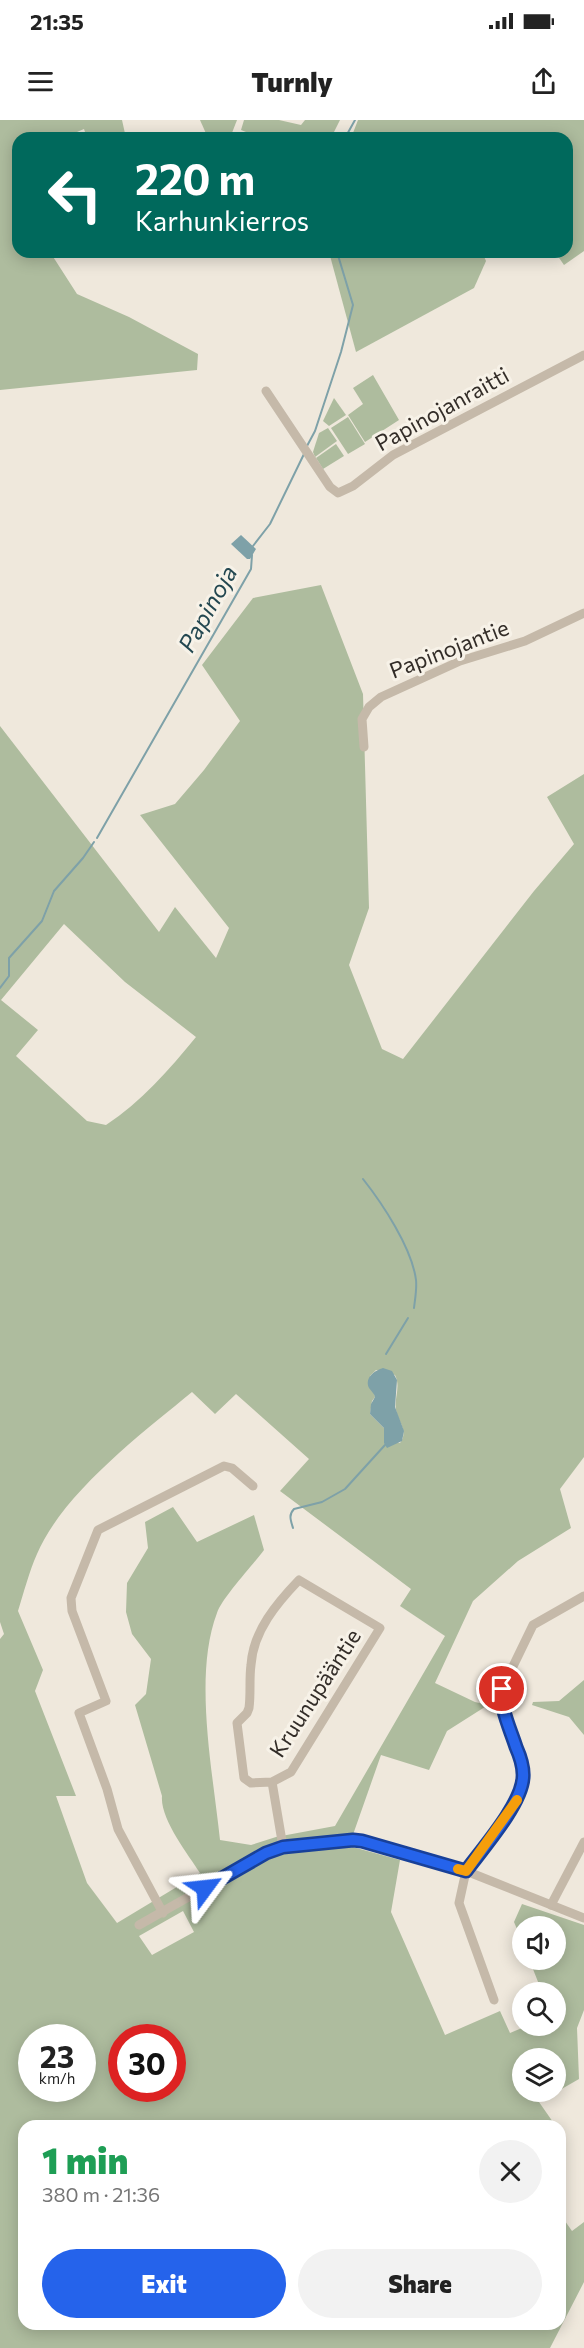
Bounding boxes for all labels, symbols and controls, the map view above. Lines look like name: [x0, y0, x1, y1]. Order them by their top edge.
text: 21:35: [30, 8, 84, 35]
icon: menu: [24, 65, 57, 98]
text: Turnly: [251, 65, 333, 98]
icon: share: [527, 65, 560, 98]
text: 220 m: [135, 152, 255, 204]
icon: left: [36, 156, 114, 234]
text: Karhunkierros: [135, 204, 309, 237]
street label: Papinojanraitti: [370, 361, 513, 456]
water label: Papinoja: [171, 560, 242, 657]
street label: Papinojantie: [385, 613, 512, 684]
street label: Kruunupääntie: [263, 1623, 366, 1762]
pin: [476, 1663, 527, 1714]
icon: arrive: [485, 1672, 518, 1705]
position arrow: [173, 1856, 237, 1920]
map controls: [512, 1916, 566, 2102]
button: sound: [512, 1916, 566, 1970]
button: search: [512, 1982, 566, 2036]
speed limit sign: 30: [108, 2024, 186, 2102]
text: 23: [40, 2037, 74, 2074]
button: layers: [512, 2048, 566, 2102]
text: km/h: [39, 2069, 75, 2087]
text: 1 min: [42, 2137, 128, 2181]
button: close: [479, 2140, 542, 2203]
text: 380 m · 21:36: [42, 2182, 160, 2206]
button: Exit: [42, 2249, 286, 2318]
button: Share: [298, 2249, 542, 2318]

